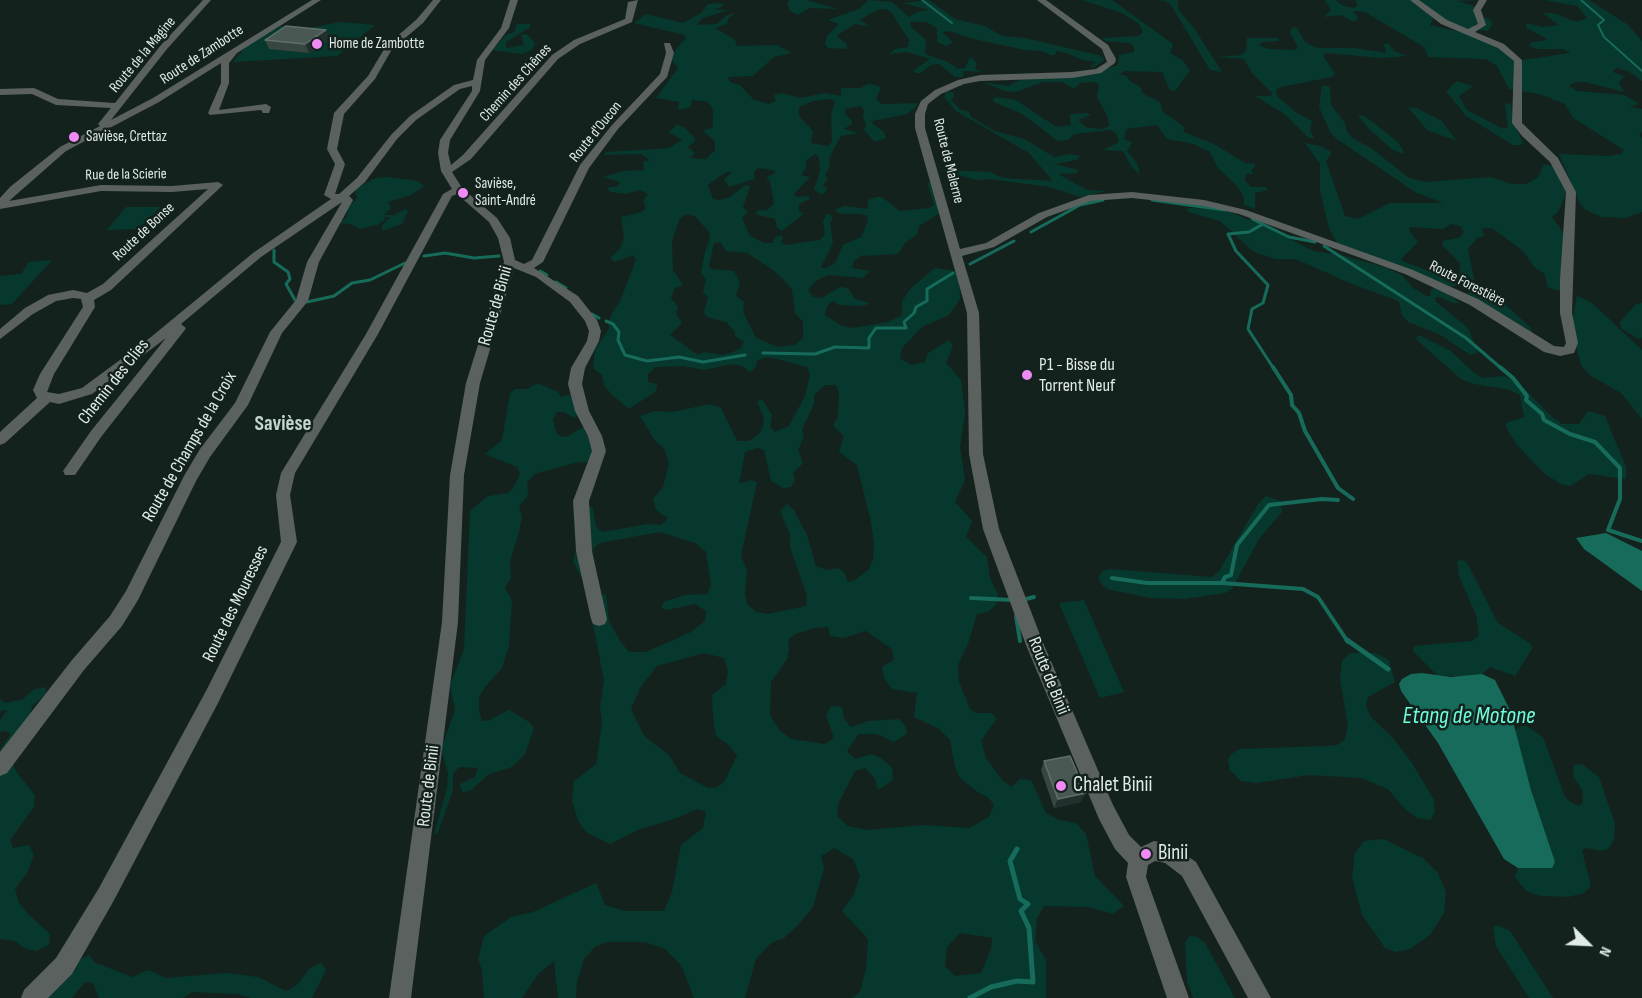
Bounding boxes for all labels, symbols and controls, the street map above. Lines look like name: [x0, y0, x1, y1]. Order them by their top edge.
street label: Route de la Magine: [106, 13, 180, 97]
street label: Route de Zambotte: [157, 21, 247, 89]
place label: Home de Zambotte: [329, 35, 425, 53]
marker: Home de Zambotte: [310, 37, 324, 51]
street label: Chemin des Chênes: [476, 40, 556, 126]
street label: Route d'Oucon: [566, 98, 626, 166]
street label: Route de Malerne: [929, 117, 967, 205]
place label: Savièse, Crettaz: [86, 128, 167, 146]
marker: Savièse, Crettaz: [67, 130, 81, 144]
street label: Rue de la Scierie: [85, 165, 167, 185]
place label: Savièse, Saint-André: [475, 175, 536, 210]
marker: Savièse, Saint-André: [456, 186, 470, 200]
street label: Route de Bonse: [110, 199, 178, 265]
street label: Route Forestière: [1426, 257, 1508, 311]
street label: Route de Binii: [474, 264, 518, 348]
street label: Chemin des Clies: [74, 335, 154, 429]
place label: P1 - Bisse du Torrent Neuf: [1039, 354, 1115, 397]
street label: Route de Champs de la Croix: [138, 368, 242, 526]
marker: P1 - Bisse du Torrent Neuf: [1020, 368, 1034, 382]
district label: Savièse: [255, 412, 311, 438]
street label: Route des Mouresses: [198, 542, 274, 666]
street label: Route de Binii: [1023, 634, 1073, 718]
water label: Etang de Motone: [1403, 703, 1535, 731]
street label: Route de Binii: [413, 744, 445, 828]
place label: Chalet Binii: [1073, 773, 1152, 799]
marker: Chalet Binii: [1054, 779, 1068, 793]
place label: Binii: [1158, 841, 1188, 867]
marker: Binii: [1139, 847, 1153, 861]
north arrow: [1558, 914, 1618, 974]
text: N: [1594, 944, 1615, 959]

